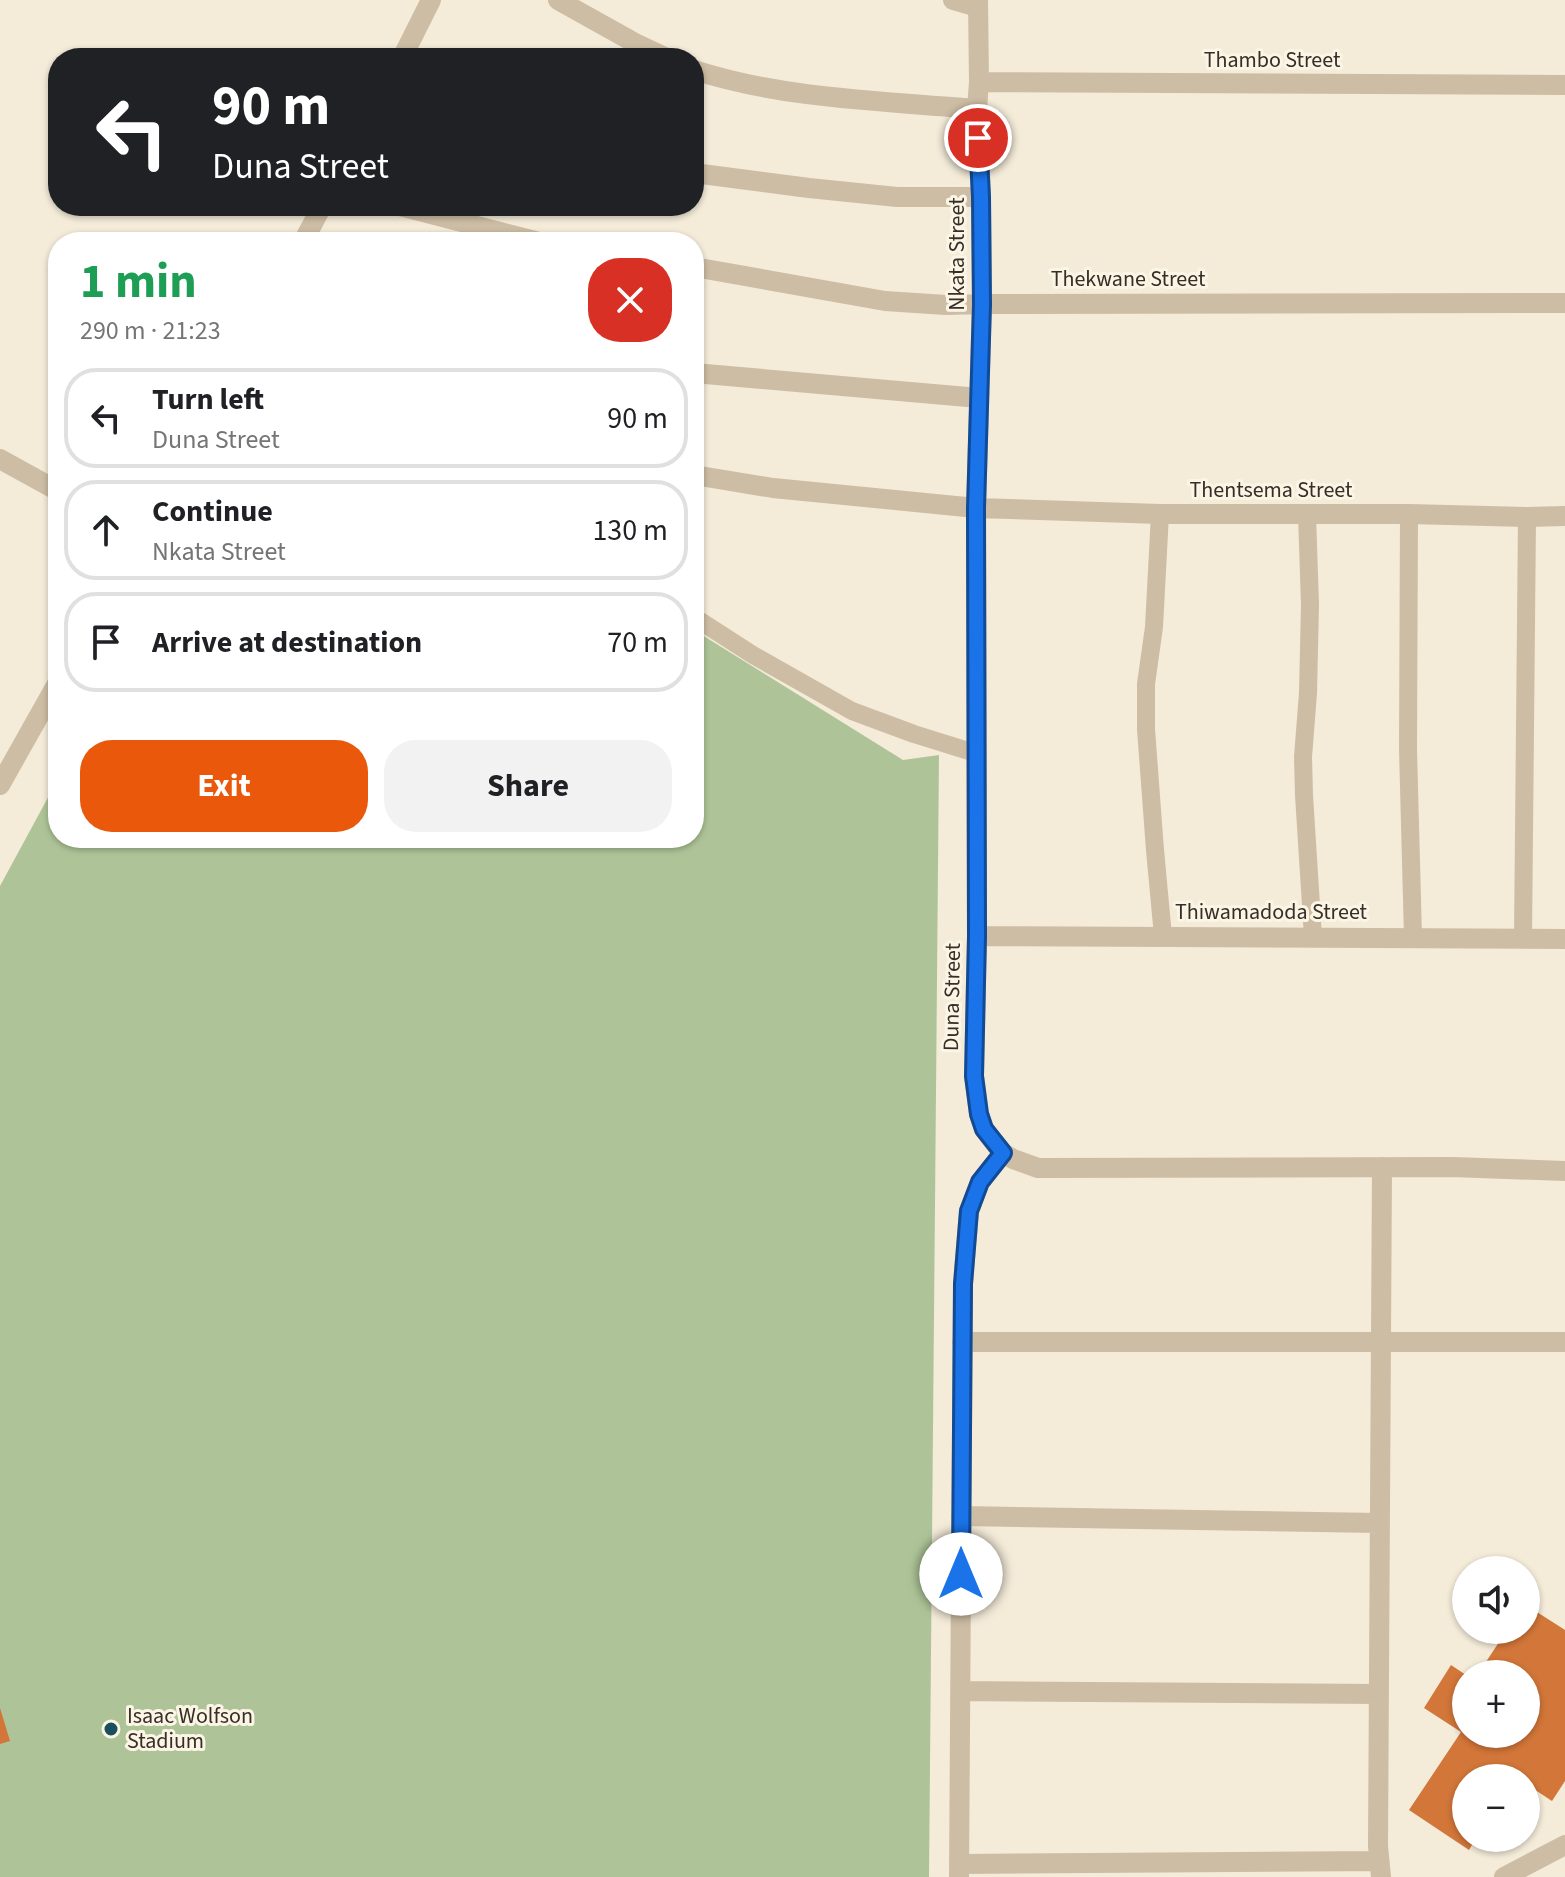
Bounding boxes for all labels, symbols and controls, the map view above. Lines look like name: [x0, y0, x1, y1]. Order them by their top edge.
street label: Thambo Street: [1204, 44, 1341, 76]
text: 90 m: [212, 67, 330, 146]
icon: left: [80, 80, 184, 184]
pin: [944, 104, 1012, 172]
icon: arrive: [956, 116, 1000, 160]
text: Duna Street: [212, 141, 389, 192]
street label: Nkata Street: [941, 197, 973, 311]
text: 1 min: [80, 248, 197, 316]
button: close: [588, 258, 672, 342]
street label: Thekwane Street: [1051, 263, 1206, 295]
text: 290 m · 21:23: [80, 312, 221, 349]
text: Turn left: [152, 378, 264, 421]
icon: left: [84, 396, 128, 440]
text: 90 m: [607, 397, 668, 440]
text: Duna Street: [152, 421, 280, 458]
street label: Thentsema Street: [1190, 474, 1353, 506]
text: Continue: [152, 490, 273, 533]
icon: ahead: [84, 508, 128, 552]
text: 130 m: [592, 509, 668, 552]
text: Nkata Street: [152, 533, 286, 570]
icon: arrive: [84, 620, 128, 664]
text: Arrive at destination: [152, 621, 422, 664]
text: 70 m: [607, 621, 668, 664]
button: Exit: [80, 740, 368, 832]
button: Share: [384, 740, 672, 832]
street label: Thiwamadoda Street: [1175, 896, 1368, 928]
street label: Duna Street: [935, 942, 969, 1051]
position arrow: [919, 1532, 1003, 1616]
map controls: [1452, 1556, 1540, 1852]
button: sound: [1452, 1556, 1540, 1644]
button: +: [1452, 1660, 1540, 1748]
place label: Isaac Wolfson Stadium: [127, 1700, 253, 1757]
marker: Isaac Wolfson Stadium: [102, 1720, 120, 1738]
button: −: [1452, 1764, 1540, 1852]

